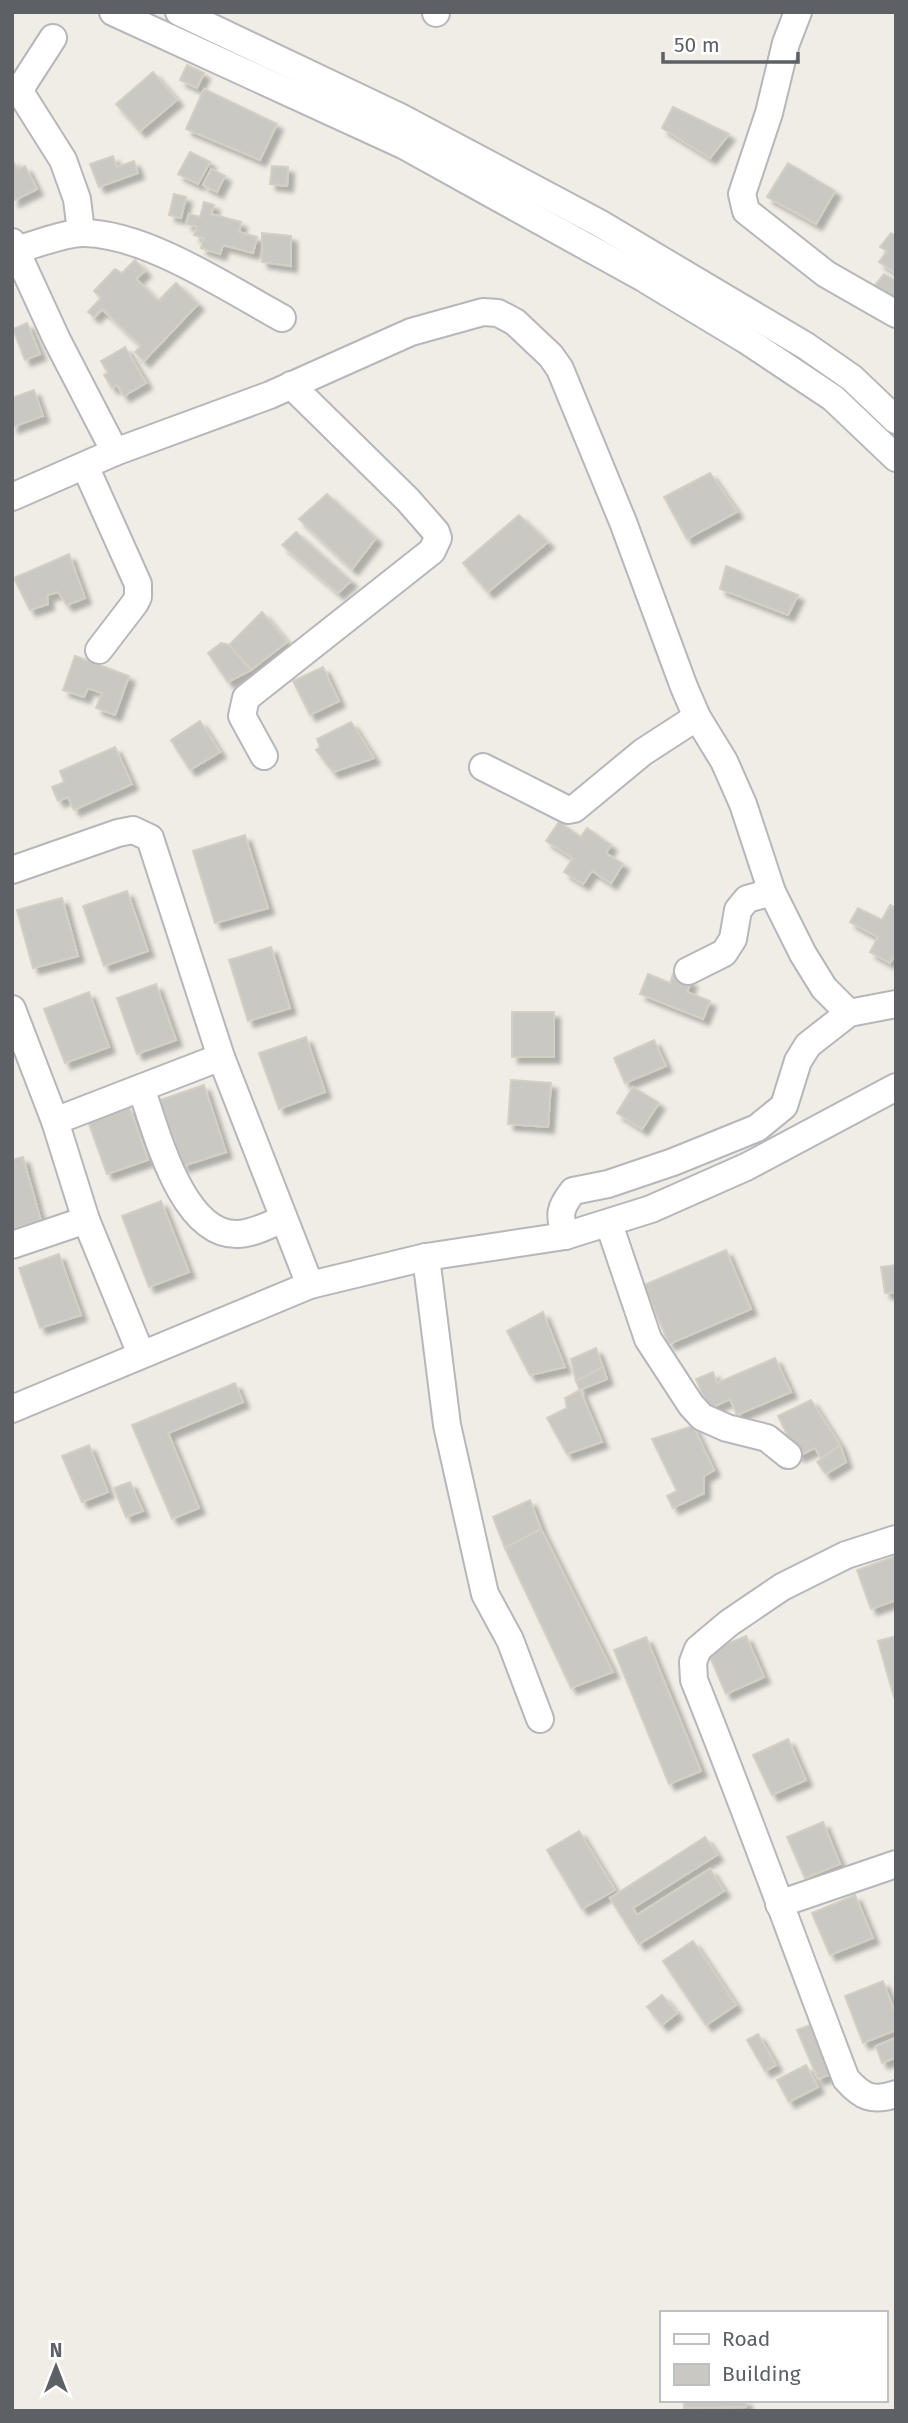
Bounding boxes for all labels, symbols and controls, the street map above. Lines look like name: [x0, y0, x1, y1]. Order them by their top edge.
scale bar: [663, 21, 798, 65]
text: 50 m: [674, 32, 720, 58]
legend: [660, 2311, 887, 2402]
text: Road: [722, 2326, 770, 2352]
north arrow: [21, 2332, 91, 2402]
text: N: [50, 2339, 62, 2362]
text: Building: [722, 2361, 801, 2387]

